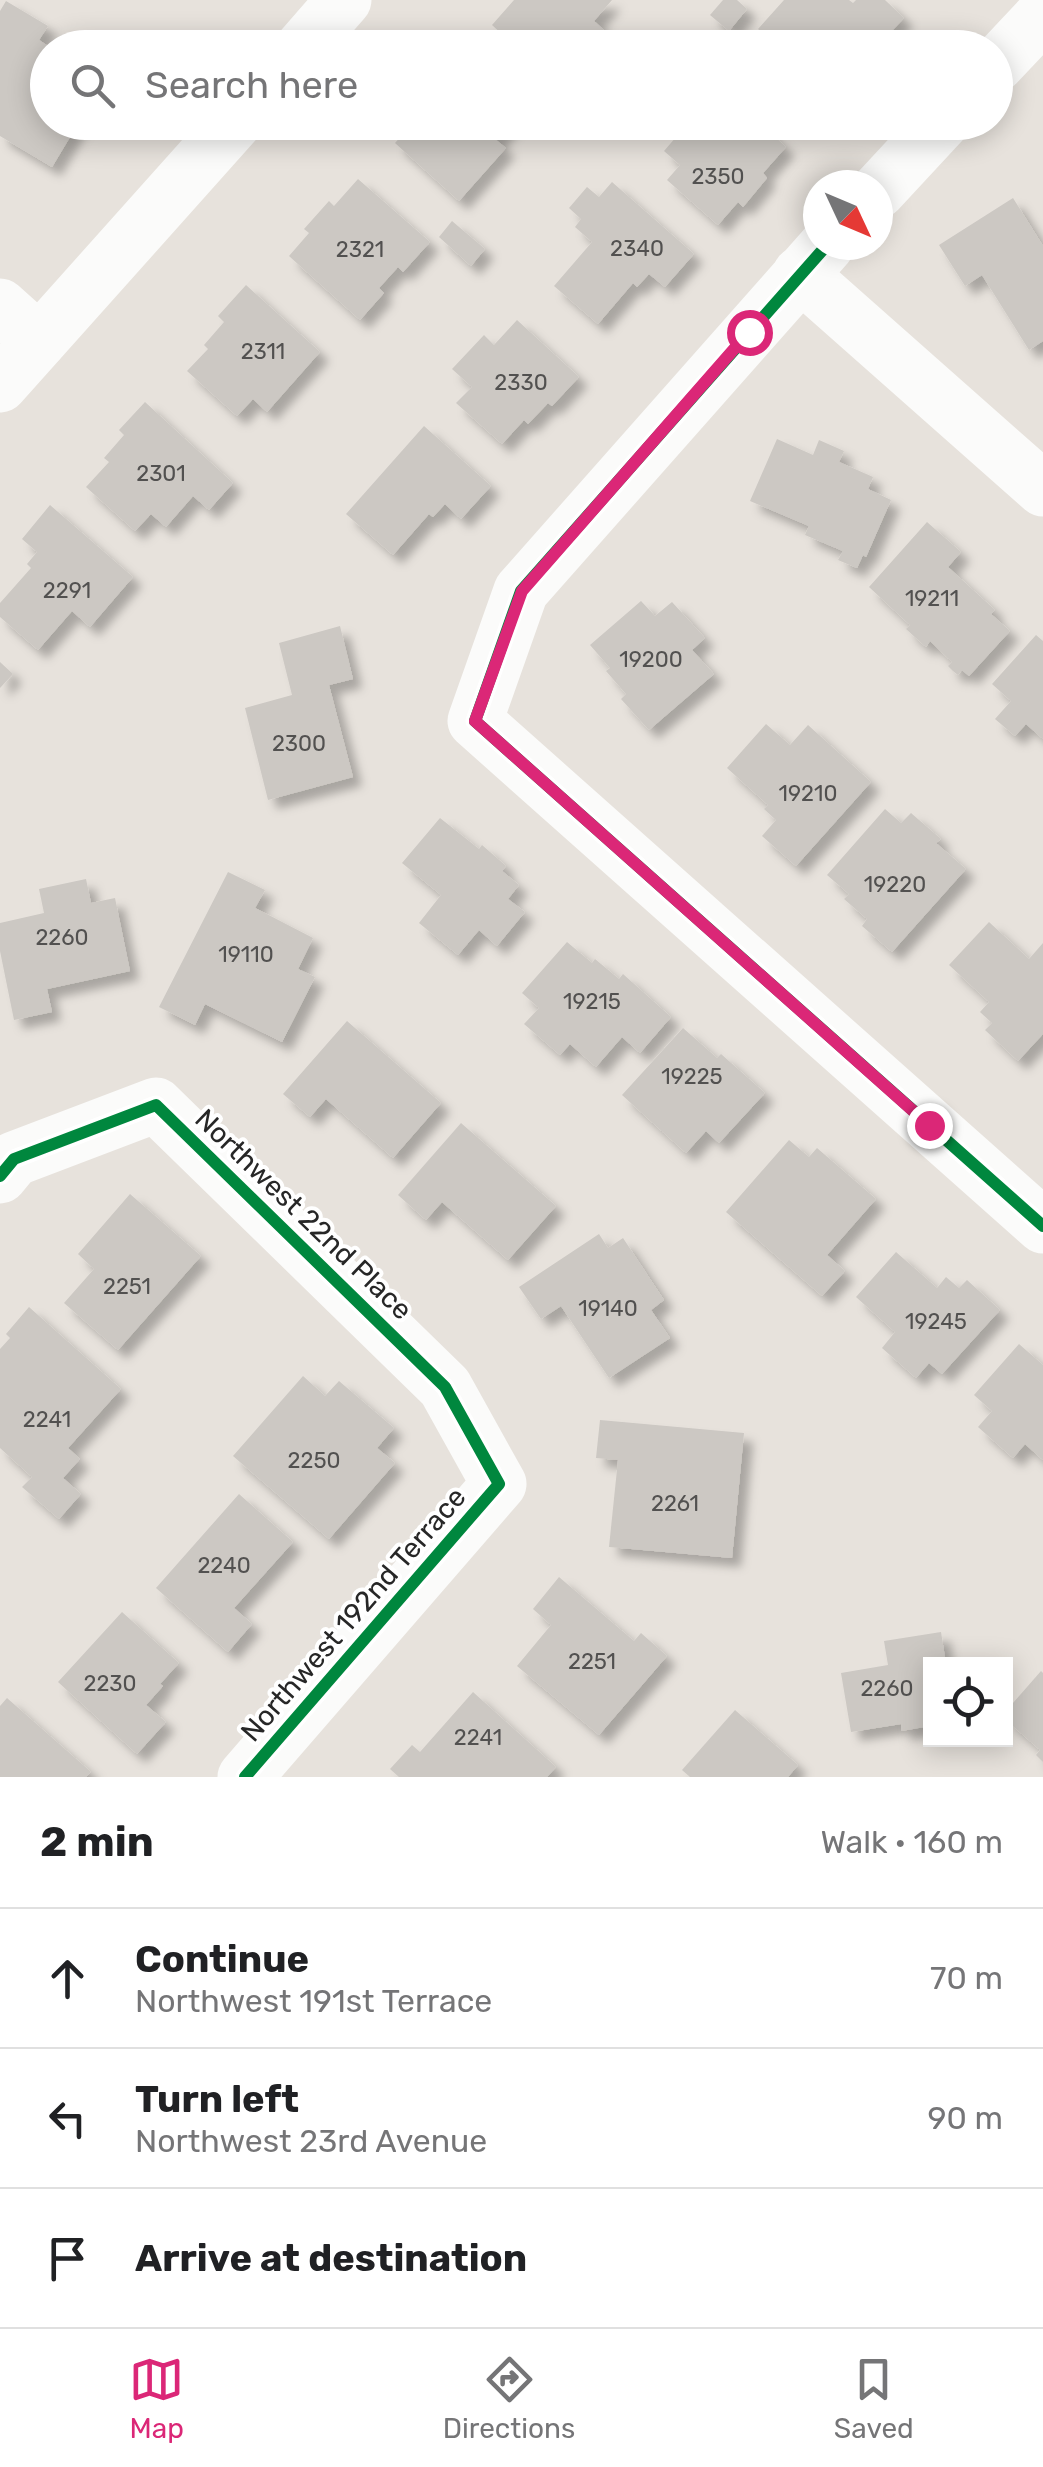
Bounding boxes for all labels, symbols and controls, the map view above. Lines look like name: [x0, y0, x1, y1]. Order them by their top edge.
search box: [30, 30, 1013, 140]
icon: search: [65, 58, 120, 113]
text: Search here: [145, 62, 358, 108]
house number: 2350: [691, 163, 745, 190]
north arrow: [803, 170, 893, 260]
house number: 2340: [610, 235, 664, 262]
house number: 2321: [336, 236, 384, 263]
route start: [727, 310, 773, 356]
house number: 2311: [241, 338, 285, 365]
house number: 2330: [494, 369, 548, 396]
house number: 2301: [136, 460, 186, 487]
house number: 2291: [43, 577, 91, 604]
house number: 19211: [905, 585, 959, 612]
house number: 19200: [619, 646, 683, 673]
house number: 2300: [272, 730, 326, 757]
house number: 19210: [779, 780, 837, 807]
house number: 19220: [864, 871, 926, 898]
house number: 2260: [35, 924, 89, 951]
house number: 19110: [218, 941, 274, 968]
house number: 19215: [563, 988, 621, 1015]
house number: 19225: [661, 1063, 723, 1090]
street label: Northwest 22nd Place: [188, 1102, 419, 1326]
route end: [907, 1103, 953, 1149]
house number: 2251: [103, 1273, 151, 1300]
house number: 19140: [578, 1295, 638, 1322]
house number: 19245: [905, 1308, 967, 1335]
house number: 2241: [23, 1406, 71, 1433]
house number: 2250: [288, 1447, 340, 1474]
street label: Northwest 192nd Terrace: [234, 1481, 473, 1748]
house number: 2261: [651, 1490, 699, 1517]
house number: 2240: [197, 1552, 251, 1579]
house number: 2251: [568, 1648, 616, 1675]
map controls: [923, 1657, 1013, 1747]
button: locate: [923, 1657, 1013, 1747]
house number: 2230: [83, 1670, 137, 1697]
house number: 2260: [860, 1675, 914, 1702]
house number: 2241: [454, 1724, 502, 1751]
text: 2 min: [40, 1817, 154, 1867]
text: Walk · 160 m: [821, 1823, 1003, 1861]
text: Continue: [135, 1936, 309, 1982]
icon: ahead: [40, 1951, 95, 2006]
text: 70 m: [930, 1959, 1003, 1997]
text: Northwest 191st Terrace: [135, 1982, 492, 2020]
text: Turn left: [135, 2076, 299, 2122]
icon: left: [40, 2091, 95, 2146]
text: 90 m: [927, 2099, 1003, 2137]
text: Northwest 23rd Avenue: [135, 2122, 487, 2160]
icon: arrive: [40, 2231, 95, 2286]
text: Arrive at destination: [135, 2235, 527, 2281]
tab: Map: [129, 2352, 184, 2445]
tab: Directions: [443, 2352, 575, 2445]
tab: Saved: [834, 2352, 914, 2445]

